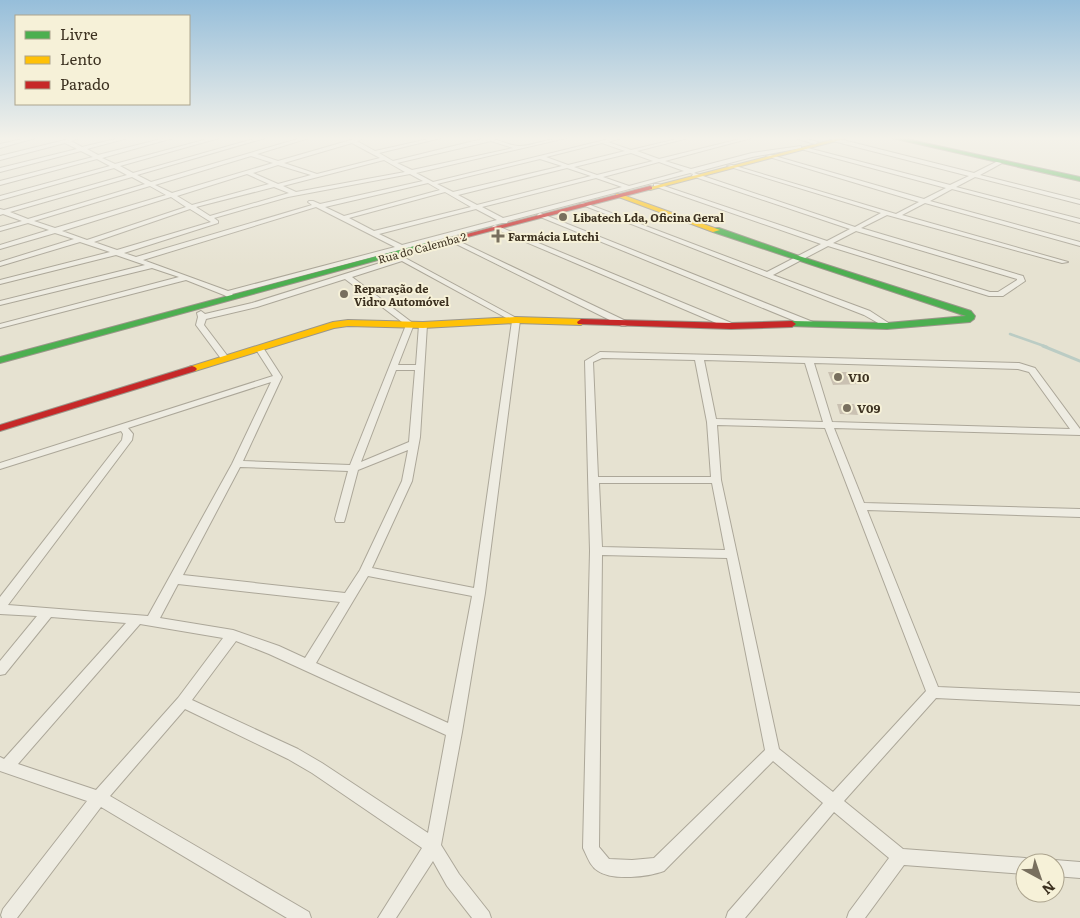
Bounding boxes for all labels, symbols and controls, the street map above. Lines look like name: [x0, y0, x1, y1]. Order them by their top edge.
legend: [15, 15, 190, 105]
text: Livre: [60, 22, 98, 45]
text: Lento: [60, 47, 102, 70]
text: Parado: [60, 72, 110, 95]
place label: Libatech Lda, Oficina Geral: [573, 209, 724, 225]
marker: Libatech Lda, Oficina Geral: [557, 211, 569, 223]
street label: Rua do Calemba 2: [376, 227, 469, 267]
place label: Farmácia Lutchi: [508, 228, 599, 244]
marker: Farmácia Lutchi: [492, 230, 504, 242]
place label: Reparação de Vidro Automóvel: [354, 280, 449, 309]
marker: Reparação de Vidro Automóvel: [338, 288, 350, 300]
place label: V10: [848, 368, 870, 386]
marker: V10: [832, 371, 844, 383]
place label: V09: [857, 399, 881, 417]
marker: V09: [841, 402, 853, 414]
north arrow: [1015, 853, 1065, 903]
text: N: [1038, 877, 1060, 900]

